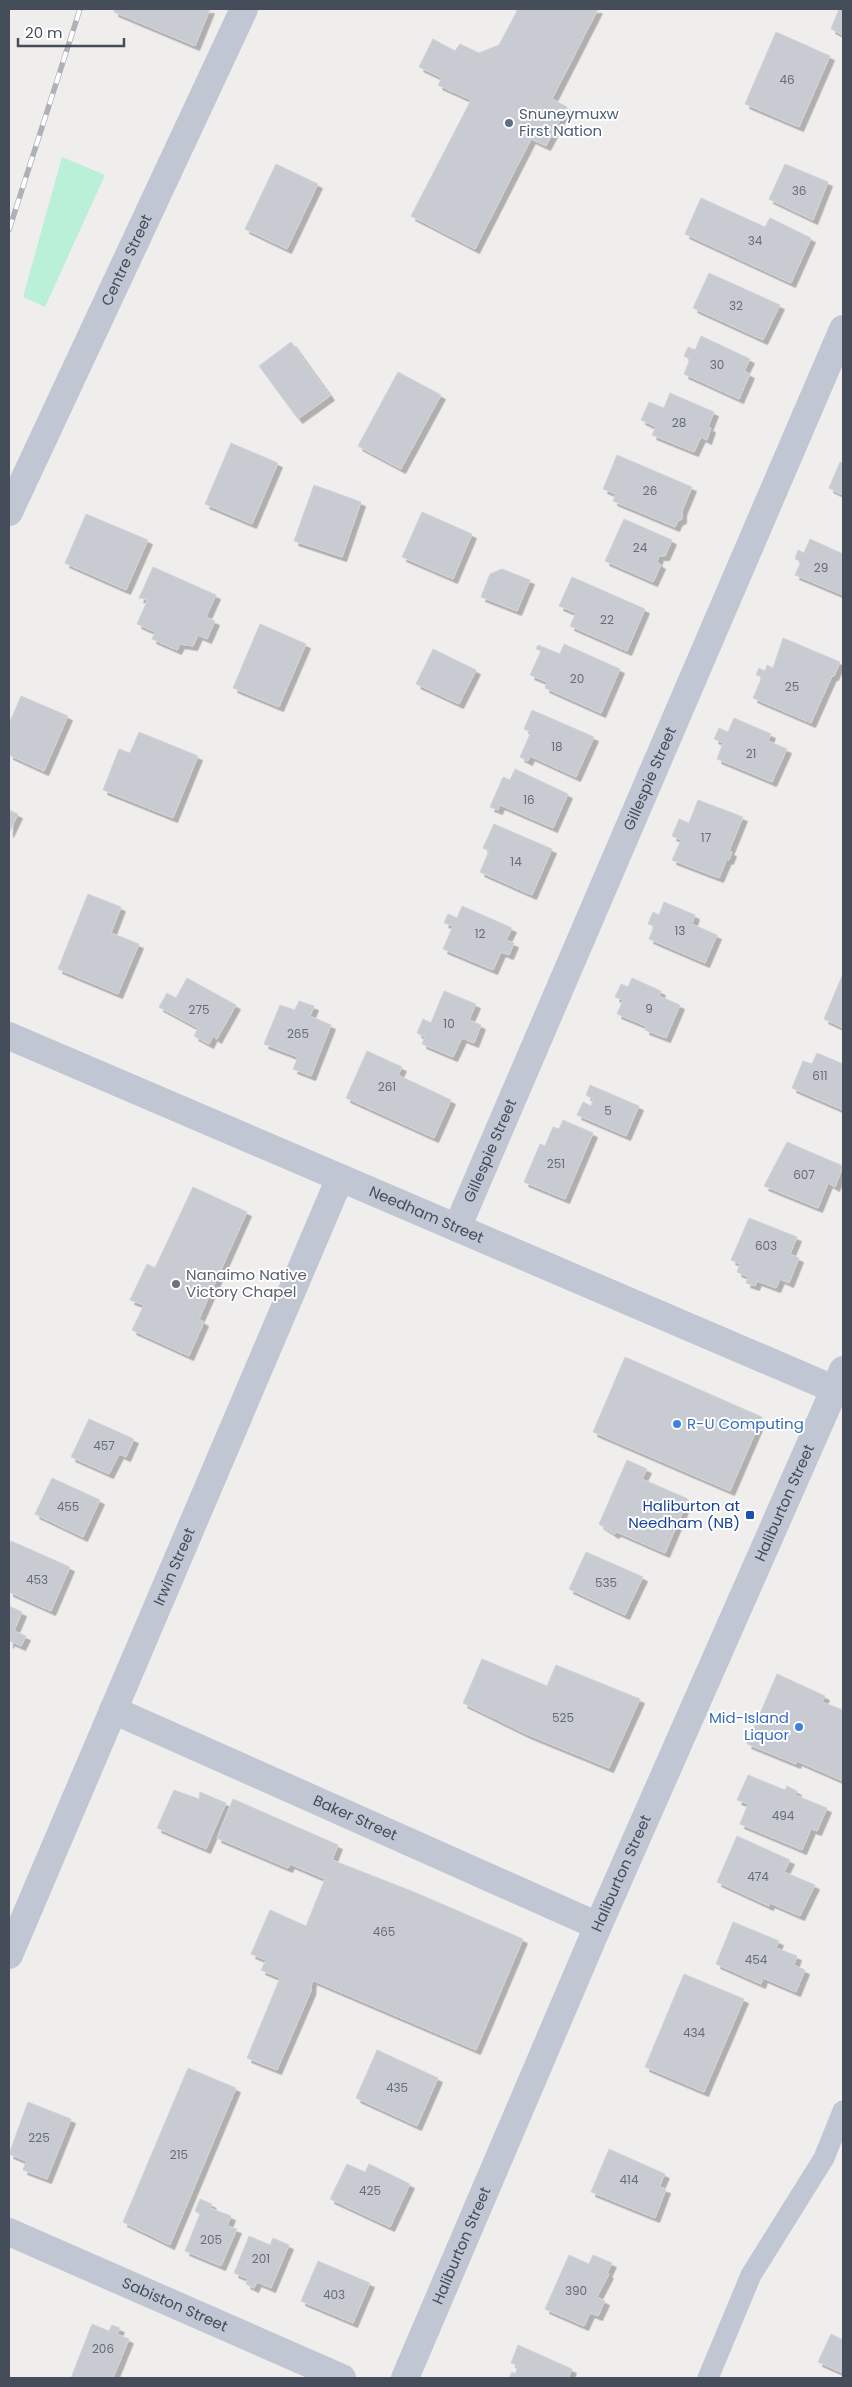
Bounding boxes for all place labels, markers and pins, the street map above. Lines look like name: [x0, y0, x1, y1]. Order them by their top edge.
place label: Snuneymuxw First Nation: [519, 103, 620, 141]
marker: Snuneymuxw First Nation: [503, 117, 515, 129]
place label: Nanaimo Native Victory Chapel: [186, 1264, 307, 1302]
marker: Nanaimo Native Victory Chapel: [170, 1278, 182, 1290]
place label: R-U Computing: [687, 1413, 804, 1434]
marker: R-U Computing: [671, 1418, 683, 1430]
place label: Haliburton at Needham (NB): [628, 1495, 740, 1533]
marker: Haliburton at Needham (NB): [744, 1509, 756, 1521]
place label: Mid-Island Liquor: [709, 1707, 789, 1745]
marker: Mid-Island Liquor: [793, 1721, 805, 1733]

